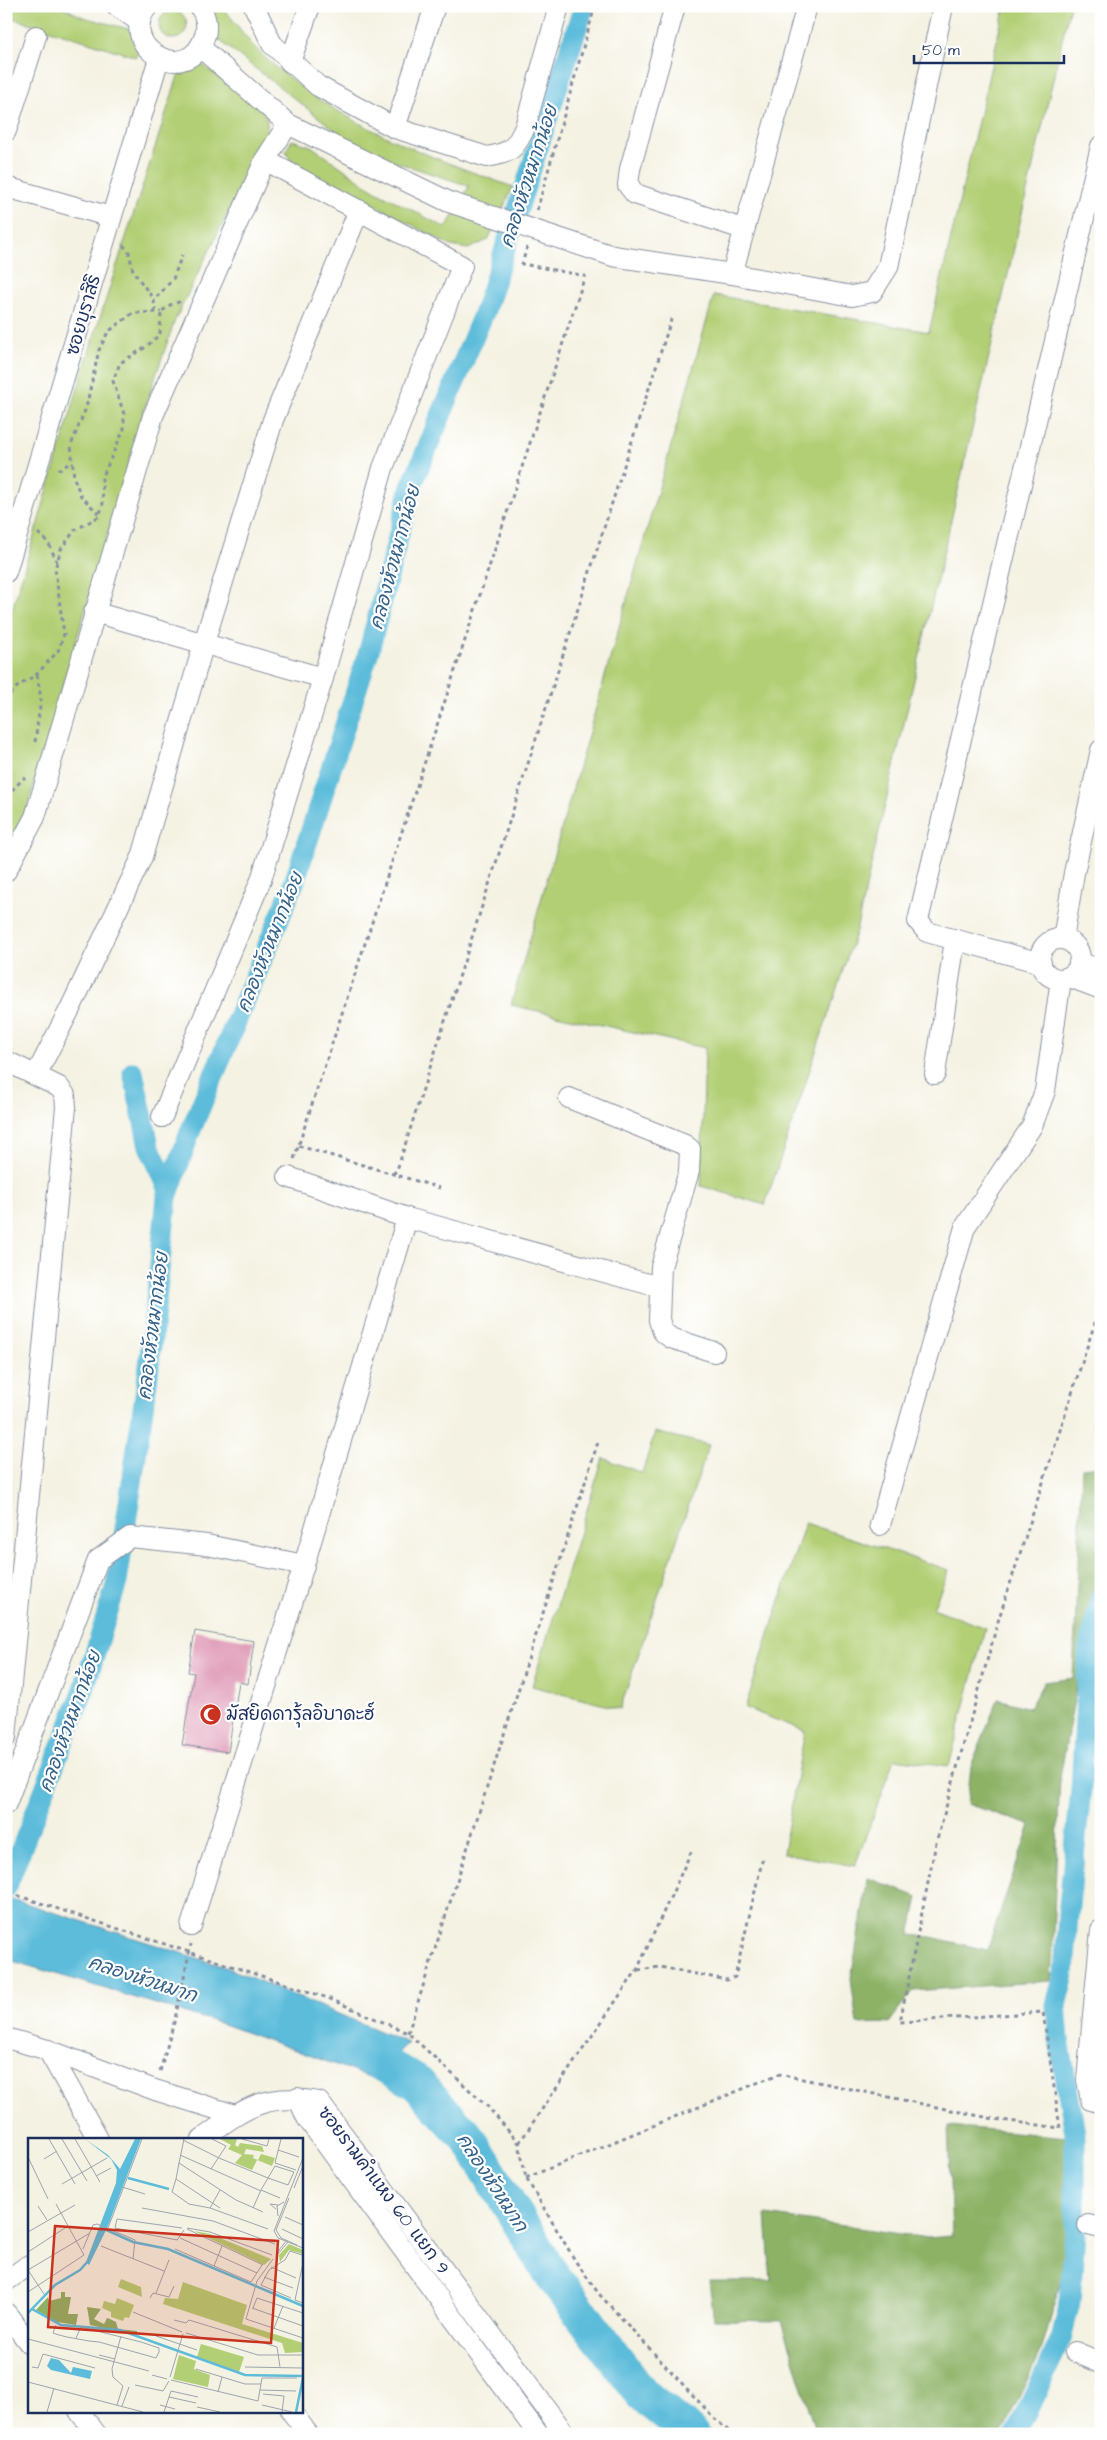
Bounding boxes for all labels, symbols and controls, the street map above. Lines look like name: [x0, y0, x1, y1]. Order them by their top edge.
scale bar: [914, 32, 1064, 64]
text: 50 m: [922, 40, 960, 61]
water label: คลองหัวหมากน้อย: [494, 100, 566, 251]
street label: ซอยบุราสิริ: [60, 272, 108, 359]
water label: คลองหัวหมากน้อย: [363, 480, 428, 633]
water label: คลองหัวหมากน้อย: [230, 867, 311, 1017]
water label: คลองหัวหมากน้อย: [131, 1249, 176, 1402]
water label: คลองหัวหมากน้อย: [32, 1645, 109, 1796]
place label: มัสยิดดารุ้ลอิบาดะฮ์: [226, 1701, 375, 1728]
mosque icon: มัสยิดดารุ้ลอิบาดะฮ์: [198, 1702, 222, 1726]
water label: คลองหัวหมาก: [85, 1949, 201, 2010]
street label: ซอยรามคำแหง 60 แยก 9: [312, 2101, 455, 2280]
water label: คลองหัวหมาก: [450, 2128, 534, 2238]
inset map: [28, 2138, 302, 2412]

